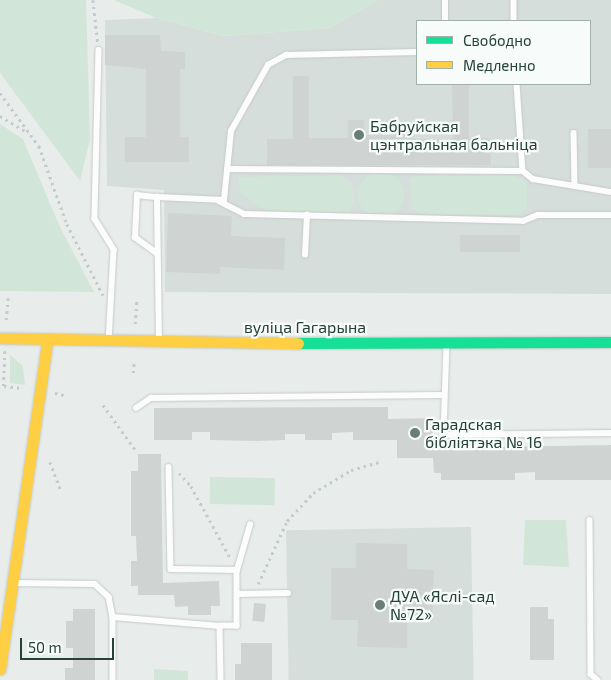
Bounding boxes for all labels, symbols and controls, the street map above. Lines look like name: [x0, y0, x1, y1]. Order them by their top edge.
legend: [416, 20, 591, 85]
text: Свободно: [463, 31, 532, 49]
text: Медленно: [463, 56, 536, 74]
place label: Бабруйская цэнтральная бальніца: [370, 116, 537, 154]
marker: Бабруйская цэнтральная бальніца: [352, 128, 366, 142]
street label: вуліца Гагарына: [244, 317, 366, 337]
place label: Гарадская бібліятэка № 16: [425, 414, 542, 452]
marker: Гарадская бібліятэка № 16: [409, 427, 421, 439]
place label: ДУА «Яслі-сад №72»: [390, 586, 495, 624]
marker: ДУА «Яслі-сад №72»: [374, 599, 386, 611]
scale bar: [22, 628, 116, 660]
text: 50 m: [28, 638, 62, 656]

